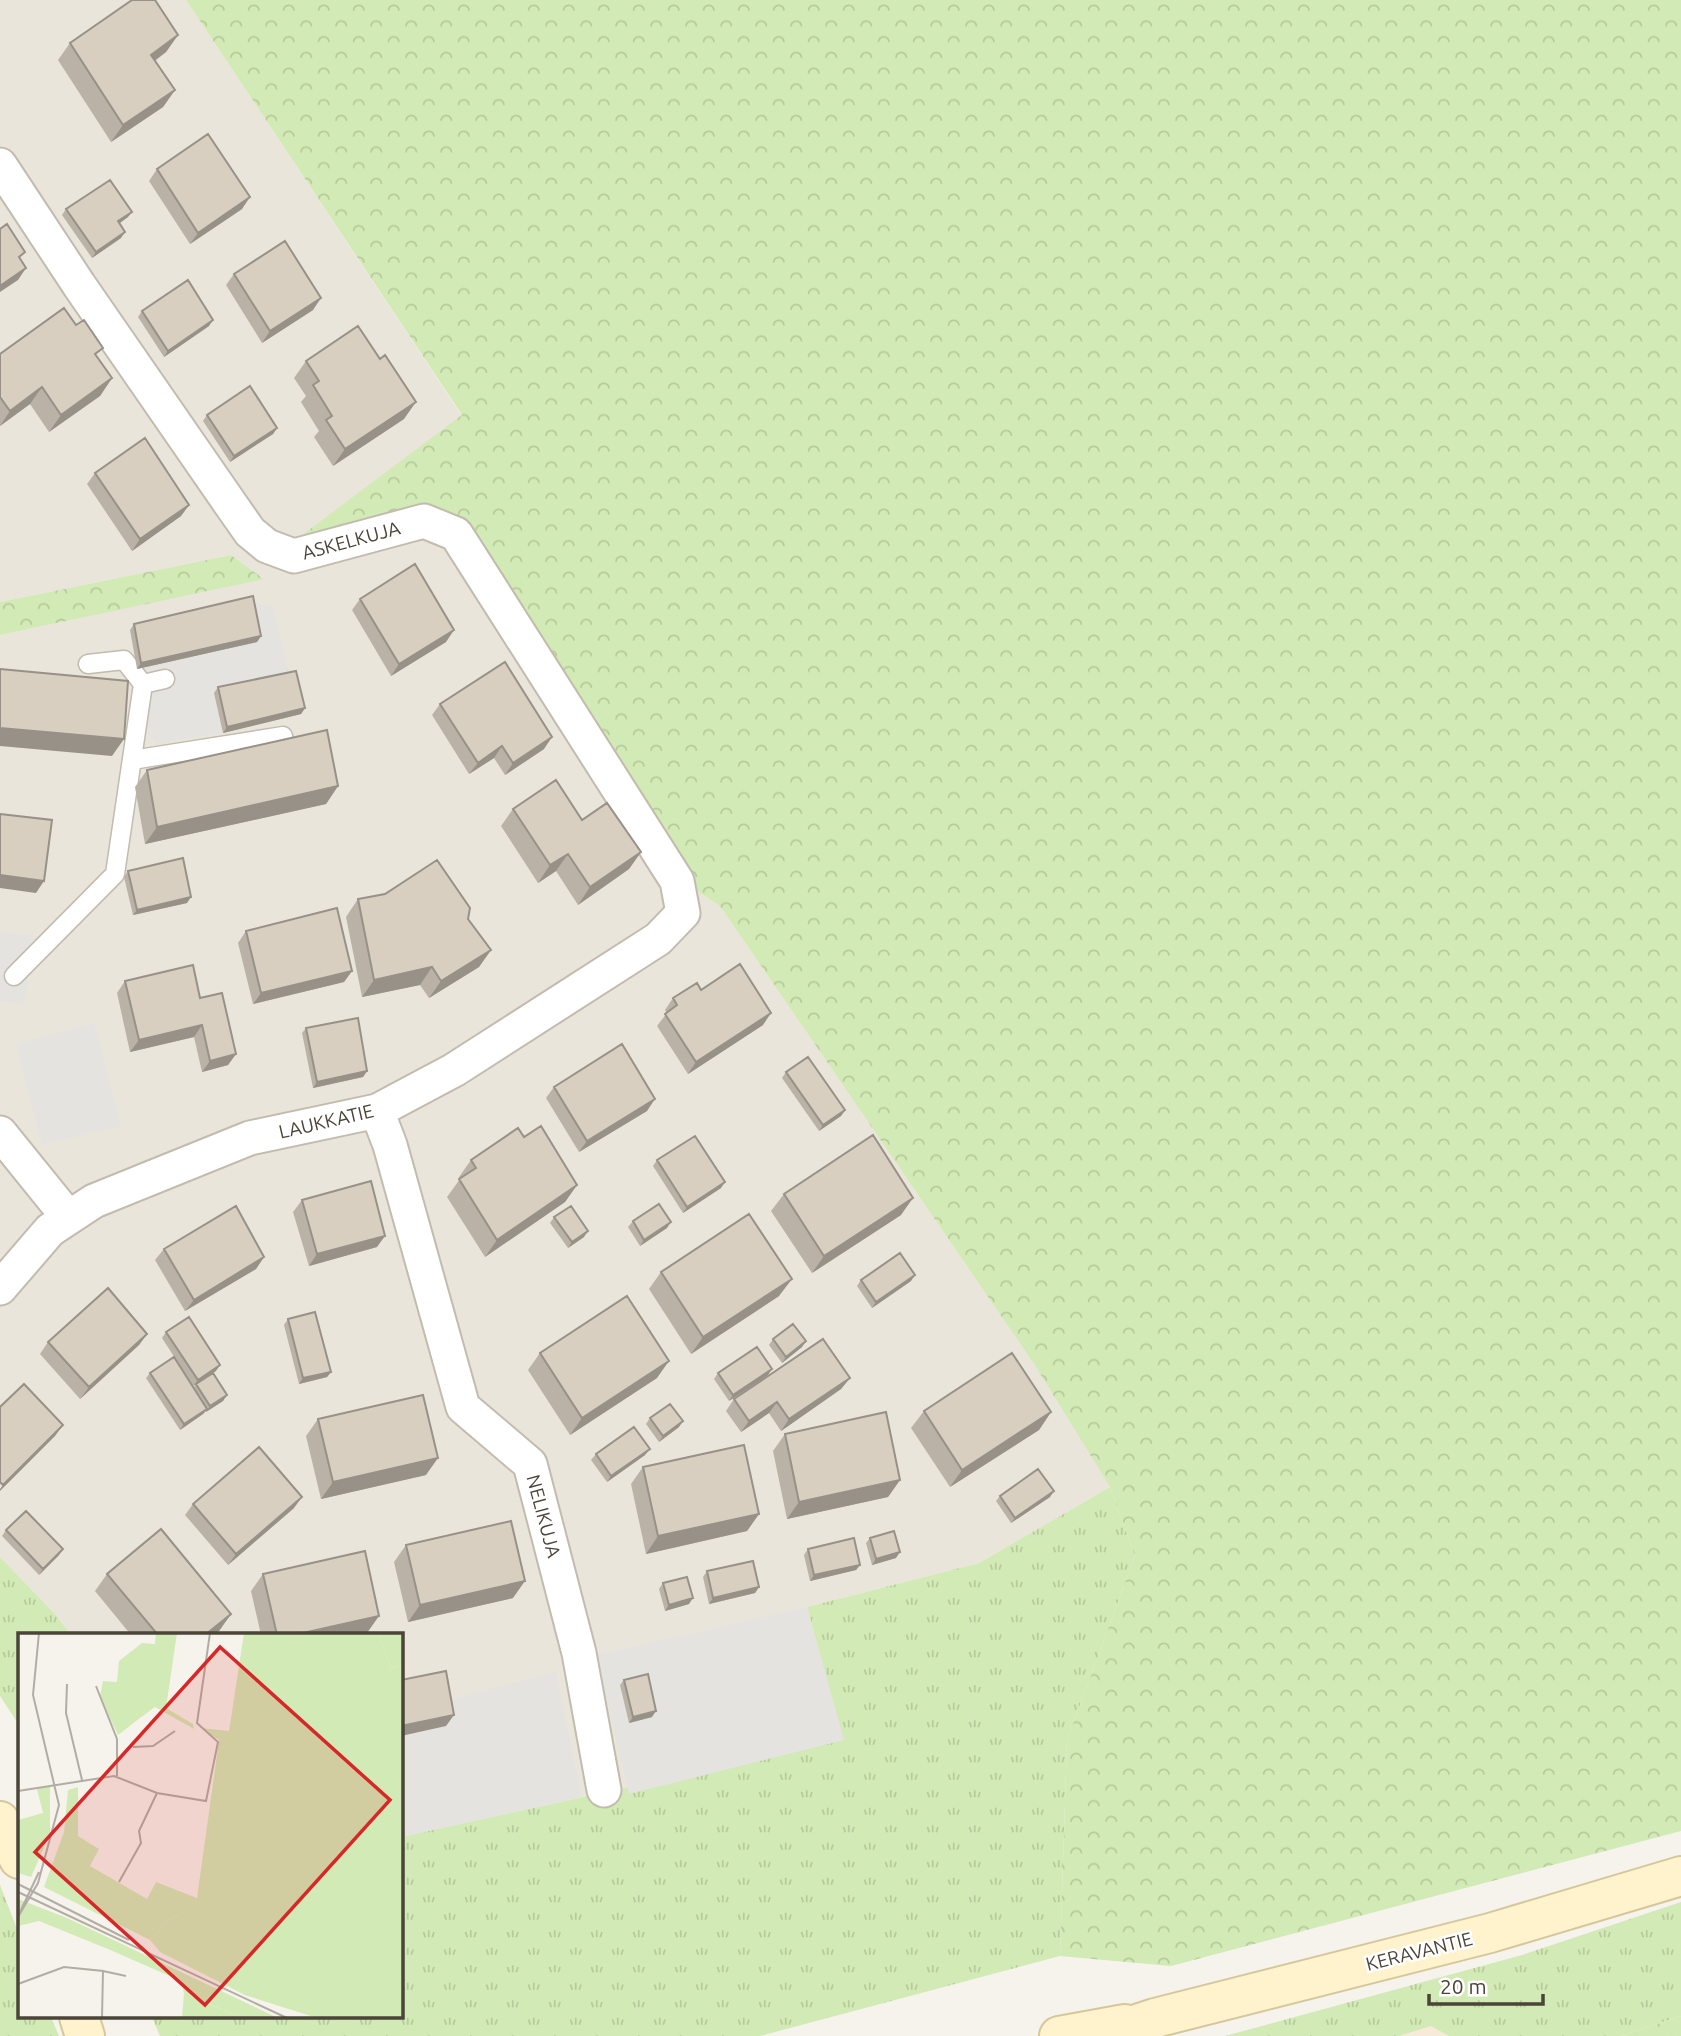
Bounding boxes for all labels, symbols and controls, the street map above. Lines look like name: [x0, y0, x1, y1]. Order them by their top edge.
street label: ASKELKUJA: [300, 516, 403, 564]
street label: LAUKKATIE: [276, 1099, 376, 1143]
street label: NELIKUJA: [522, 1472, 566, 1560]
inset map: [18, 1633, 402, 2018]
street label: KERAVANTIE: [1363, 1927, 1475, 1975]
scale bar: [1429, 1962, 1543, 2006]
text: 20 m: [1440, 1974, 1487, 1998]

